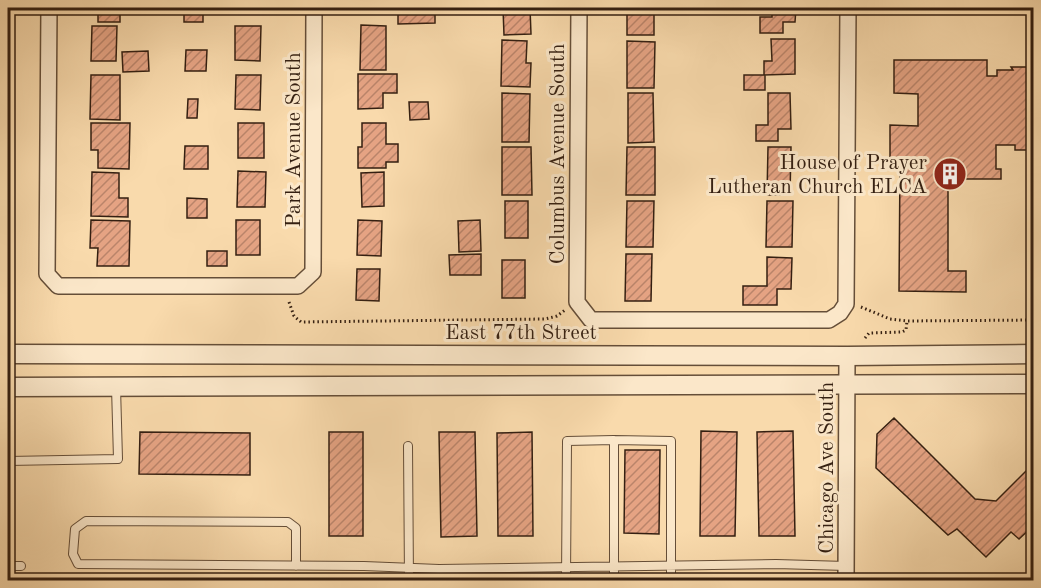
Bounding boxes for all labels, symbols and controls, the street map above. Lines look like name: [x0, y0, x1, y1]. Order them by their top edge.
street label: Columbus Avenue South: [548, 43, 569, 265]
street label: Park Avenue South: [284, 52, 305, 228]
place label: House of Prayer Lutheran Church ELCA: [708, 153, 927, 198]
building icon: House of Prayer Lutheran Church ELCA: [932, 156, 968, 192]
street label: East 77th Street: [445, 323, 597, 344]
street label: Chicago Ave South: [817, 382, 838, 554]

